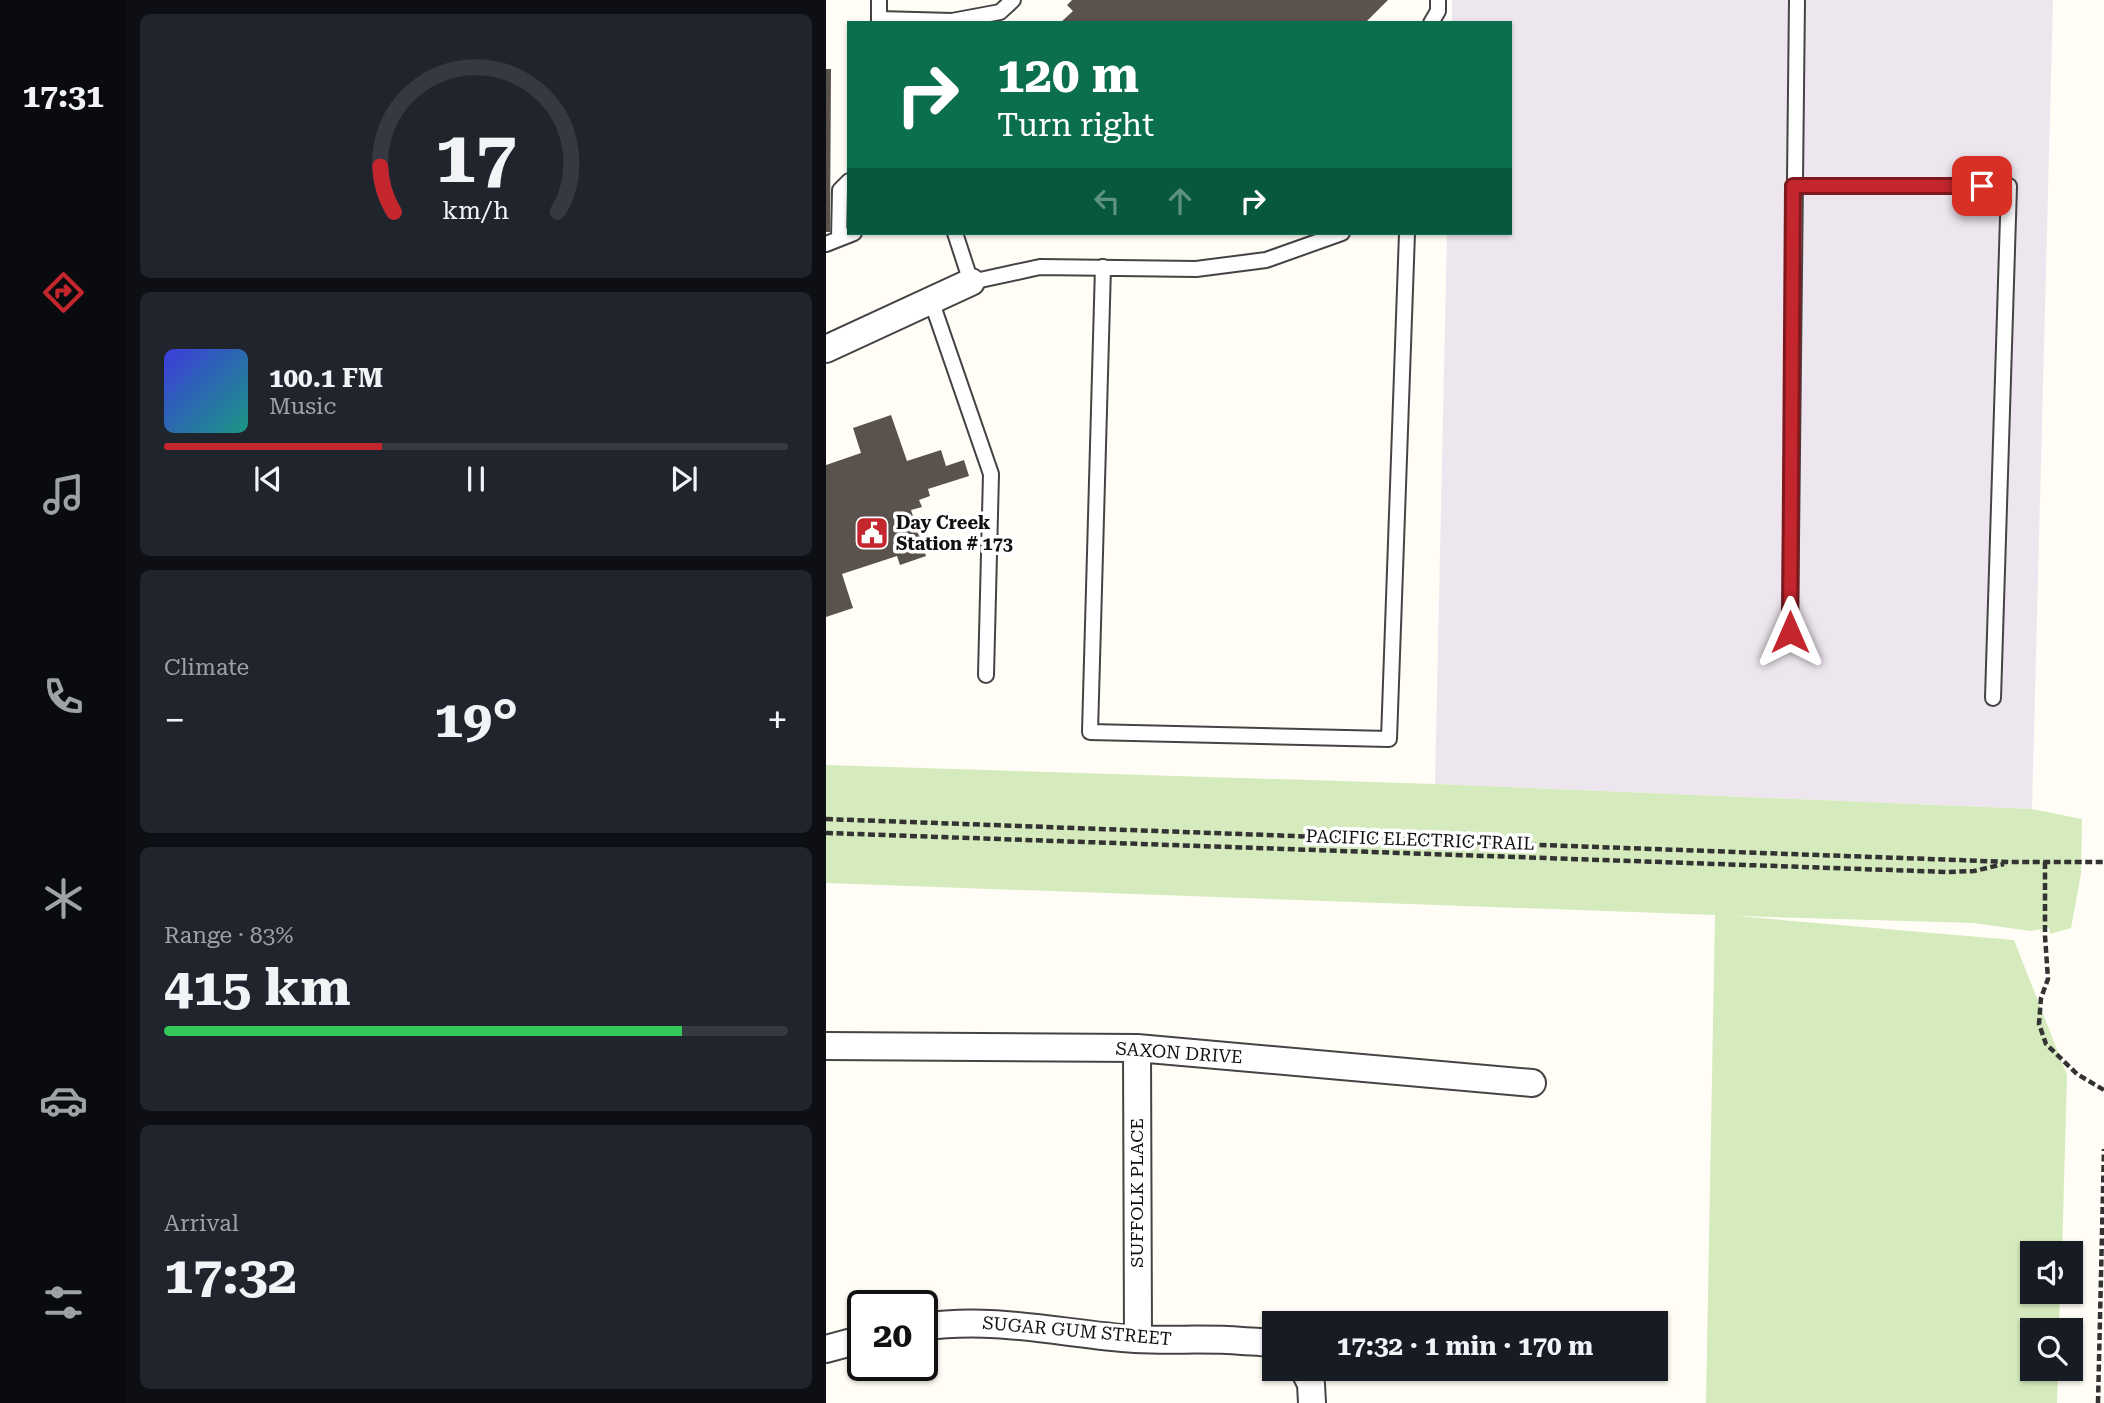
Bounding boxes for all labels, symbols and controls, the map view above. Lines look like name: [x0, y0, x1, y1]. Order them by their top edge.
text: 120 m: [997, 47, 1139, 104]
icon: right: [882, 49, 973, 140]
text: 17:31: [22, 77, 104, 115]
text: Turn right: [997, 106, 1154, 144]
text: 17: [435, 115, 517, 200]
pin: [1952, 156, 2012, 216]
icon: arrive: [1963, 167, 2001, 205]
icon: left: [1088, 182, 1126, 220]
icon: ahead: [1161, 182, 1199, 220]
icon: right: [1234, 182, 1272, 220]
text: km/h: [443, 196, 509, 225]
icon: directions: [39, 268, 88, 317]
text: 100.1 FM: [269, 363, 383, 393]
text: Music: [269, 393, 336, 420]
icon: previous: [249, 460, 287, 498]
icon: pause: [457, 460, 495, 498]
icon: next: [665, 460, 703, 498]
icon: music: [39, 470, 88, 519]
place label: Day Creek Station # 173: [896, 512, 1013, 554]
public building icon: Day Creek Station # 173: [853, 514, 891, 552]
position arrow: [1753, 595, 1827, 669]
text: Climate: [164, 654, 249, 681]
icon: phone: [39, 672, 88, 721]
text: 19°: [434, 689, 518, 750]
text: −: [164, 698, 185, 742]
text: +: [767, 698, 788, 742]
street label: PACIFIC ELECTRIC TRAIL: [1305, 825, 1535, 854]
icon: climate: [39, 874, 88, 923]
text: Range · 83%: [164, 922, 293, 949]
text: 415 km: [164, 957, 351, 1018]
street label: SAXON DRIVE: [1115, 1038, 1243, 1067]
icon: car: [39, 1076, 88, 1125]
street label: SUFFOLK PLACE: [1126, 1118, 1147, 1268]
text: Arrival: [164, 1210, 239, 1237]
map controls: [2020, 1241, 2083, 1381]
button: sound: [2020, 1241, 2083, 1304]
text: 17:32: [164, 1245, 297, 1306]
icon: filters: [39, 1278, 88, 1327]
speed limit sign: 20: [847, 1290, 938, 1381]
street label: SUGAR GUM STREET: [982, 1312, 1172, 1349]
button: search: [2020, 1318, 2083, 1381]
text: 17:32 · 1 min · 170 m: [1337, 1331, 1593, 1361]

